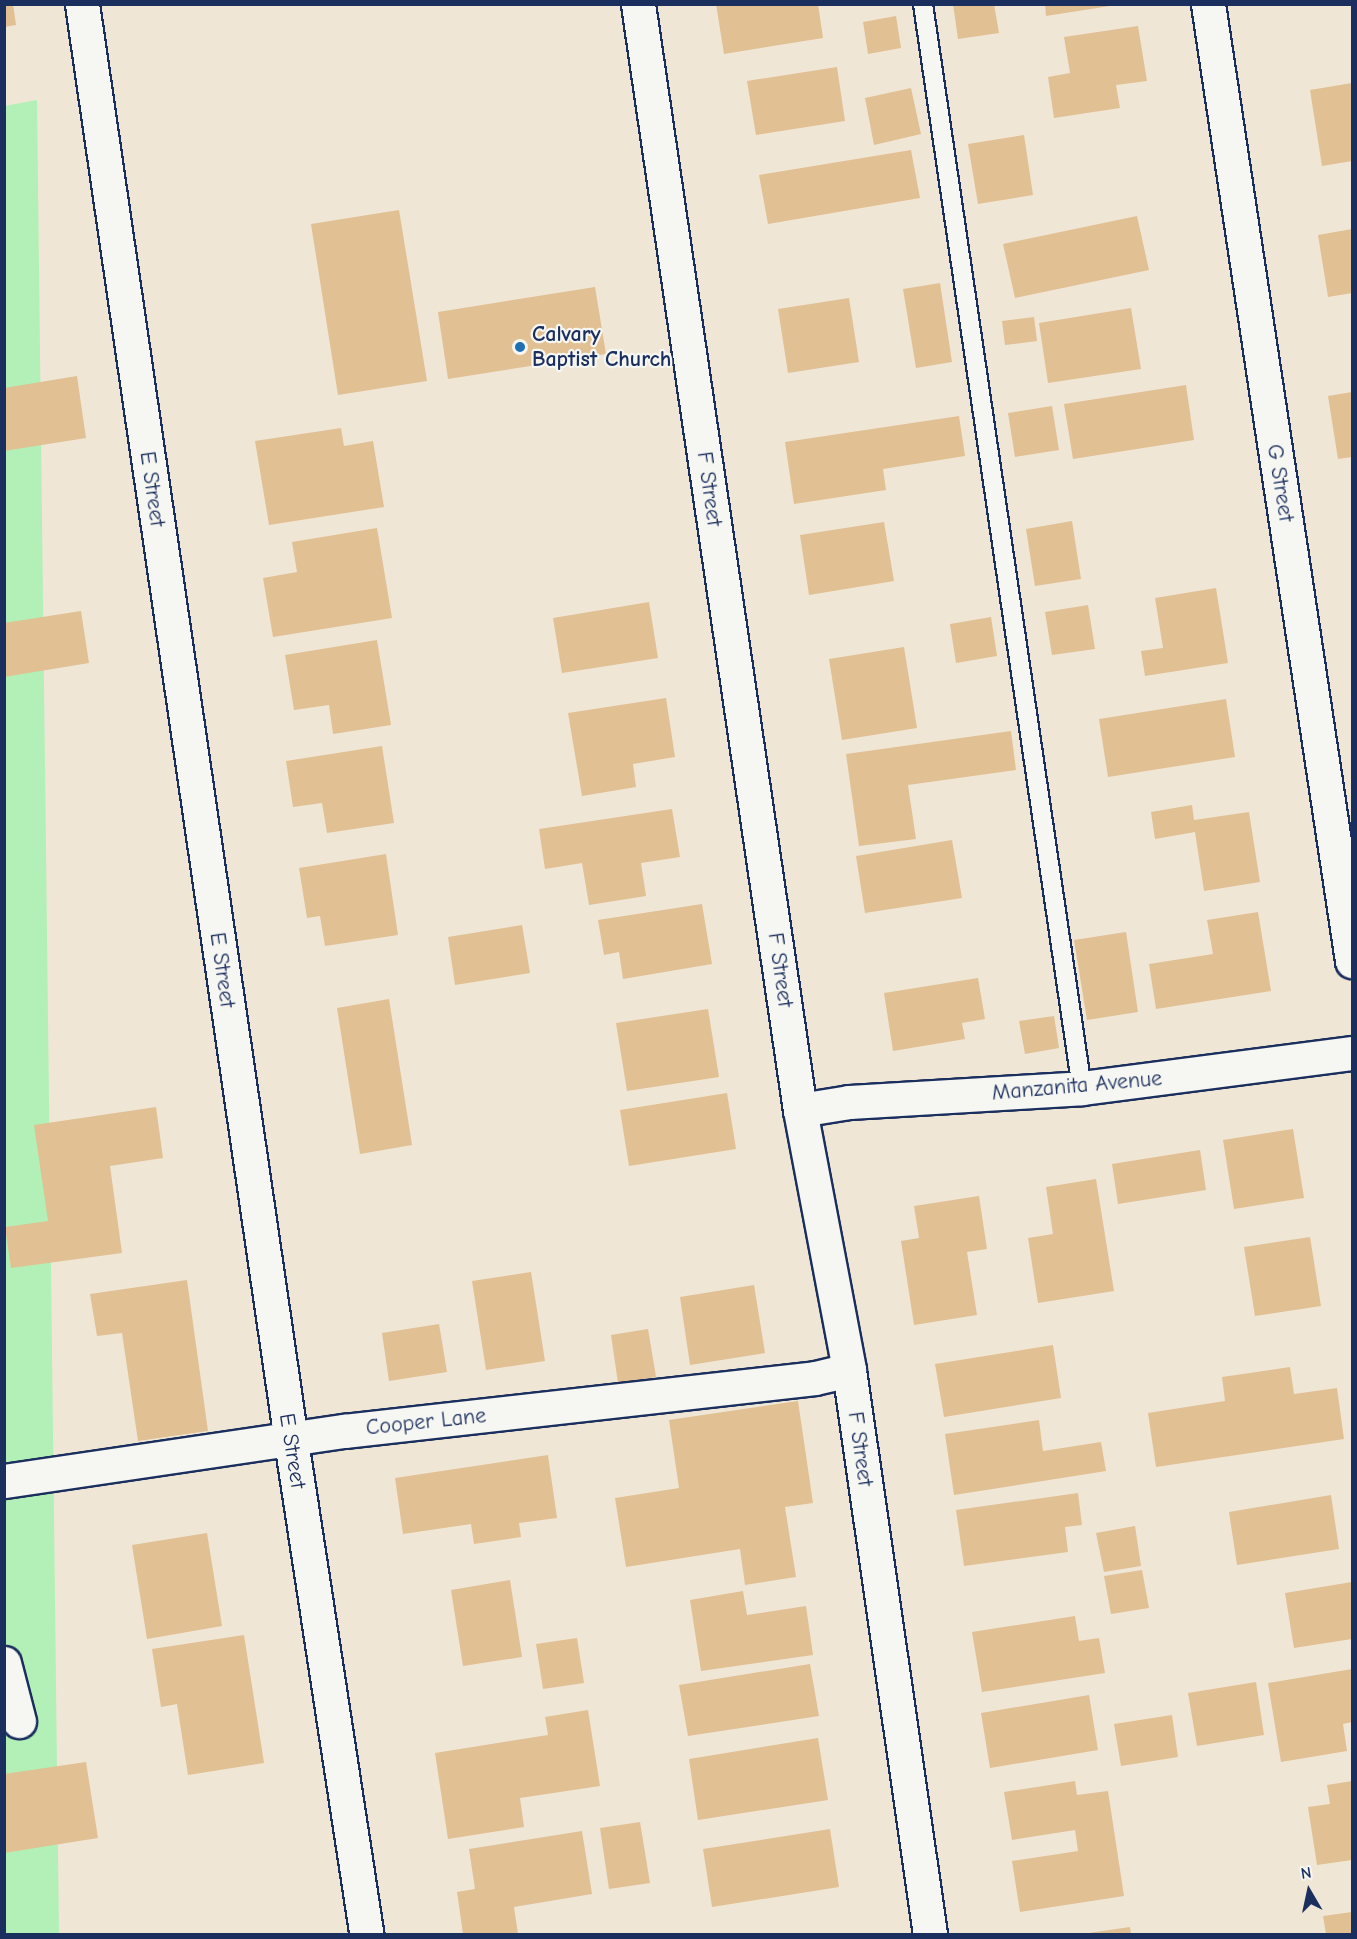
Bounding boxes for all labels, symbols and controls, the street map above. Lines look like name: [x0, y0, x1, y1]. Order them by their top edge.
place label: Calvary Baptist Church: [532, 321, 671, 372]
marker: Calvary Baptist Church: [513, 340, 527, 354]
street label: G Street: [1261, 442, 1299, 524]
street label: E Street: [134, 450, 170, 528]
street label: F Street: [691, 450, 727, 528]
street label: E Street: [204, 931, 240, 1009]
street label: F Street: [762, 931, 798, 1009]
street label: Manzanita Avenue: [991, 1065, 1163, 1107]
street label: Cooper Lane: [365, 1403, 487, 1441]
street label: F Street: [842, 1410, 878, 1488]
street label: E Street: [273, 1412, 311, 1490]
north arrow: [1279, 1861, 1339, 1921]
text: N: [1300, 1864, 1313, 1883]

